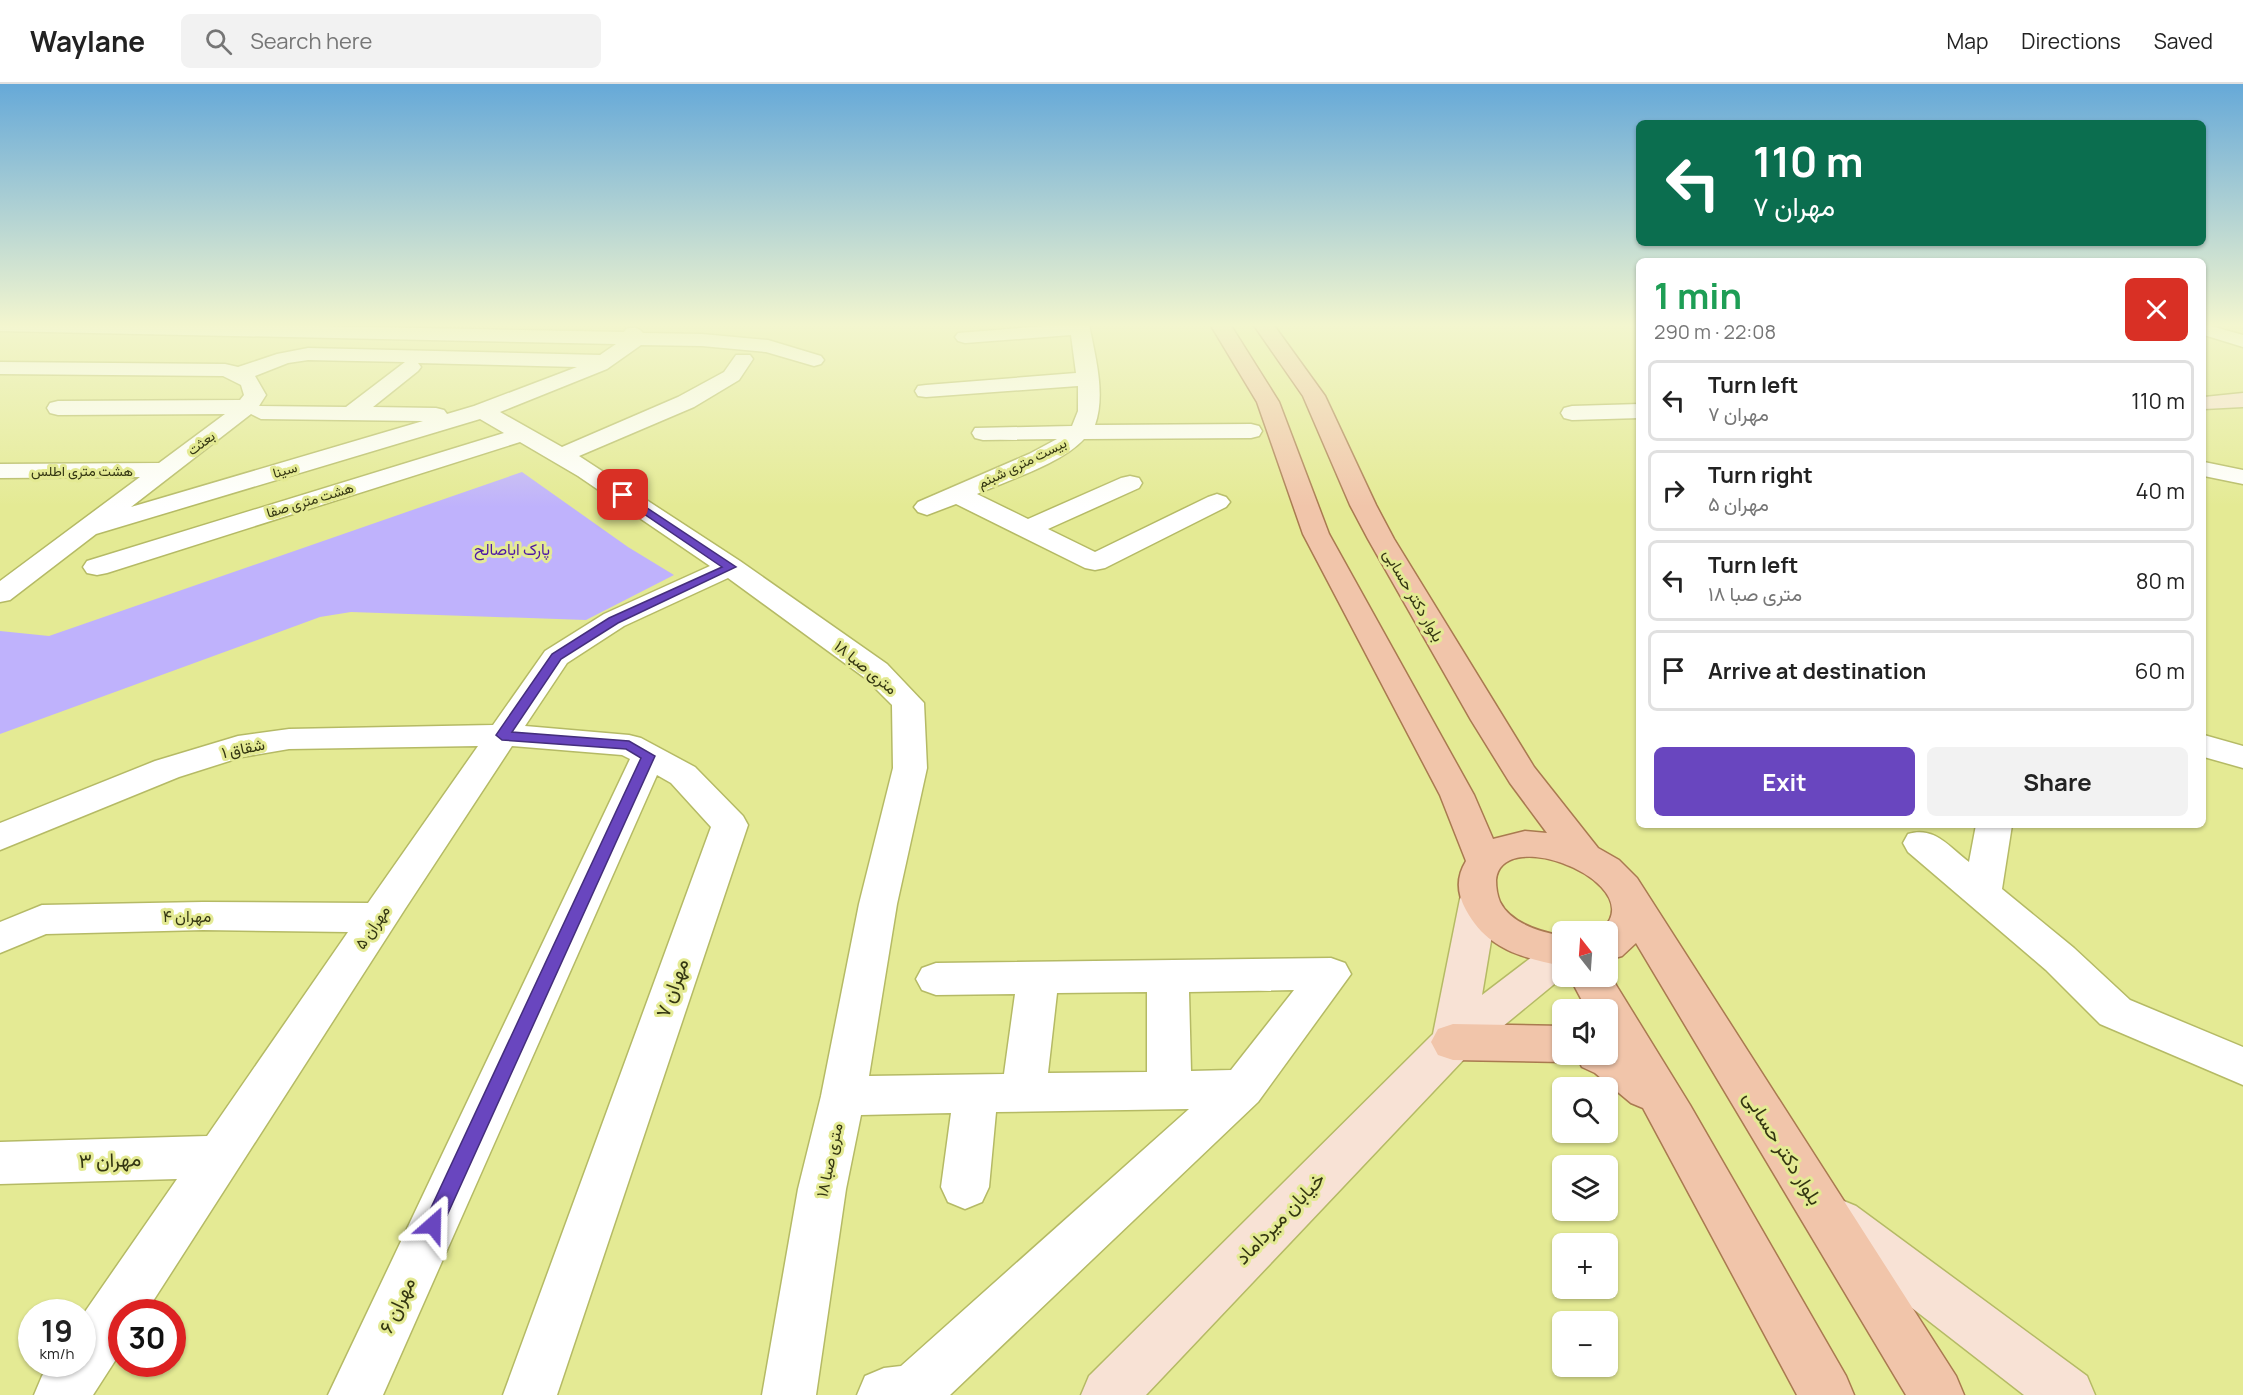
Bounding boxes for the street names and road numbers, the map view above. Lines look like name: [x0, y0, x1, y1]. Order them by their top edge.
street label: بعثت: [183, 426, 218, 459]
street label: بیست متری شبنم: [974, 433, 1069, 492]
street label: سینا: [270, 457, 299, 482]
street label: هشت متری اطلس: [31, 461, 133, 480]
street label: هشت متری صفا: [264, 477, 356, 522]
street label: بلوار دکتر حسابی: [1378, 544, 1450, 646]
street label: متری صبا ۱۸: [830, 635, 902, 699]
street label: شقاق ۱: [219, 733, 267, 763]
street label: مهران ۵: [349, 901, 395, 953]
street label: مهران ۴: [163, 905, 211, 927]
street label: مهران ۷: [648, 955, 695, 1021]
street label: بلوار دکتر حسابی: [1738, 1085, 1829, 1210]
street label: متری صبا ۱۸: [810, 1121, 848, 1199]
street label: مهران ۳: [78, 1145, 142, 1174]
street label: خیابان میرداماد: [1229, 1165, 1331, 1270]
street label: مهران ۶: [372, 1272, 421, 1337]

